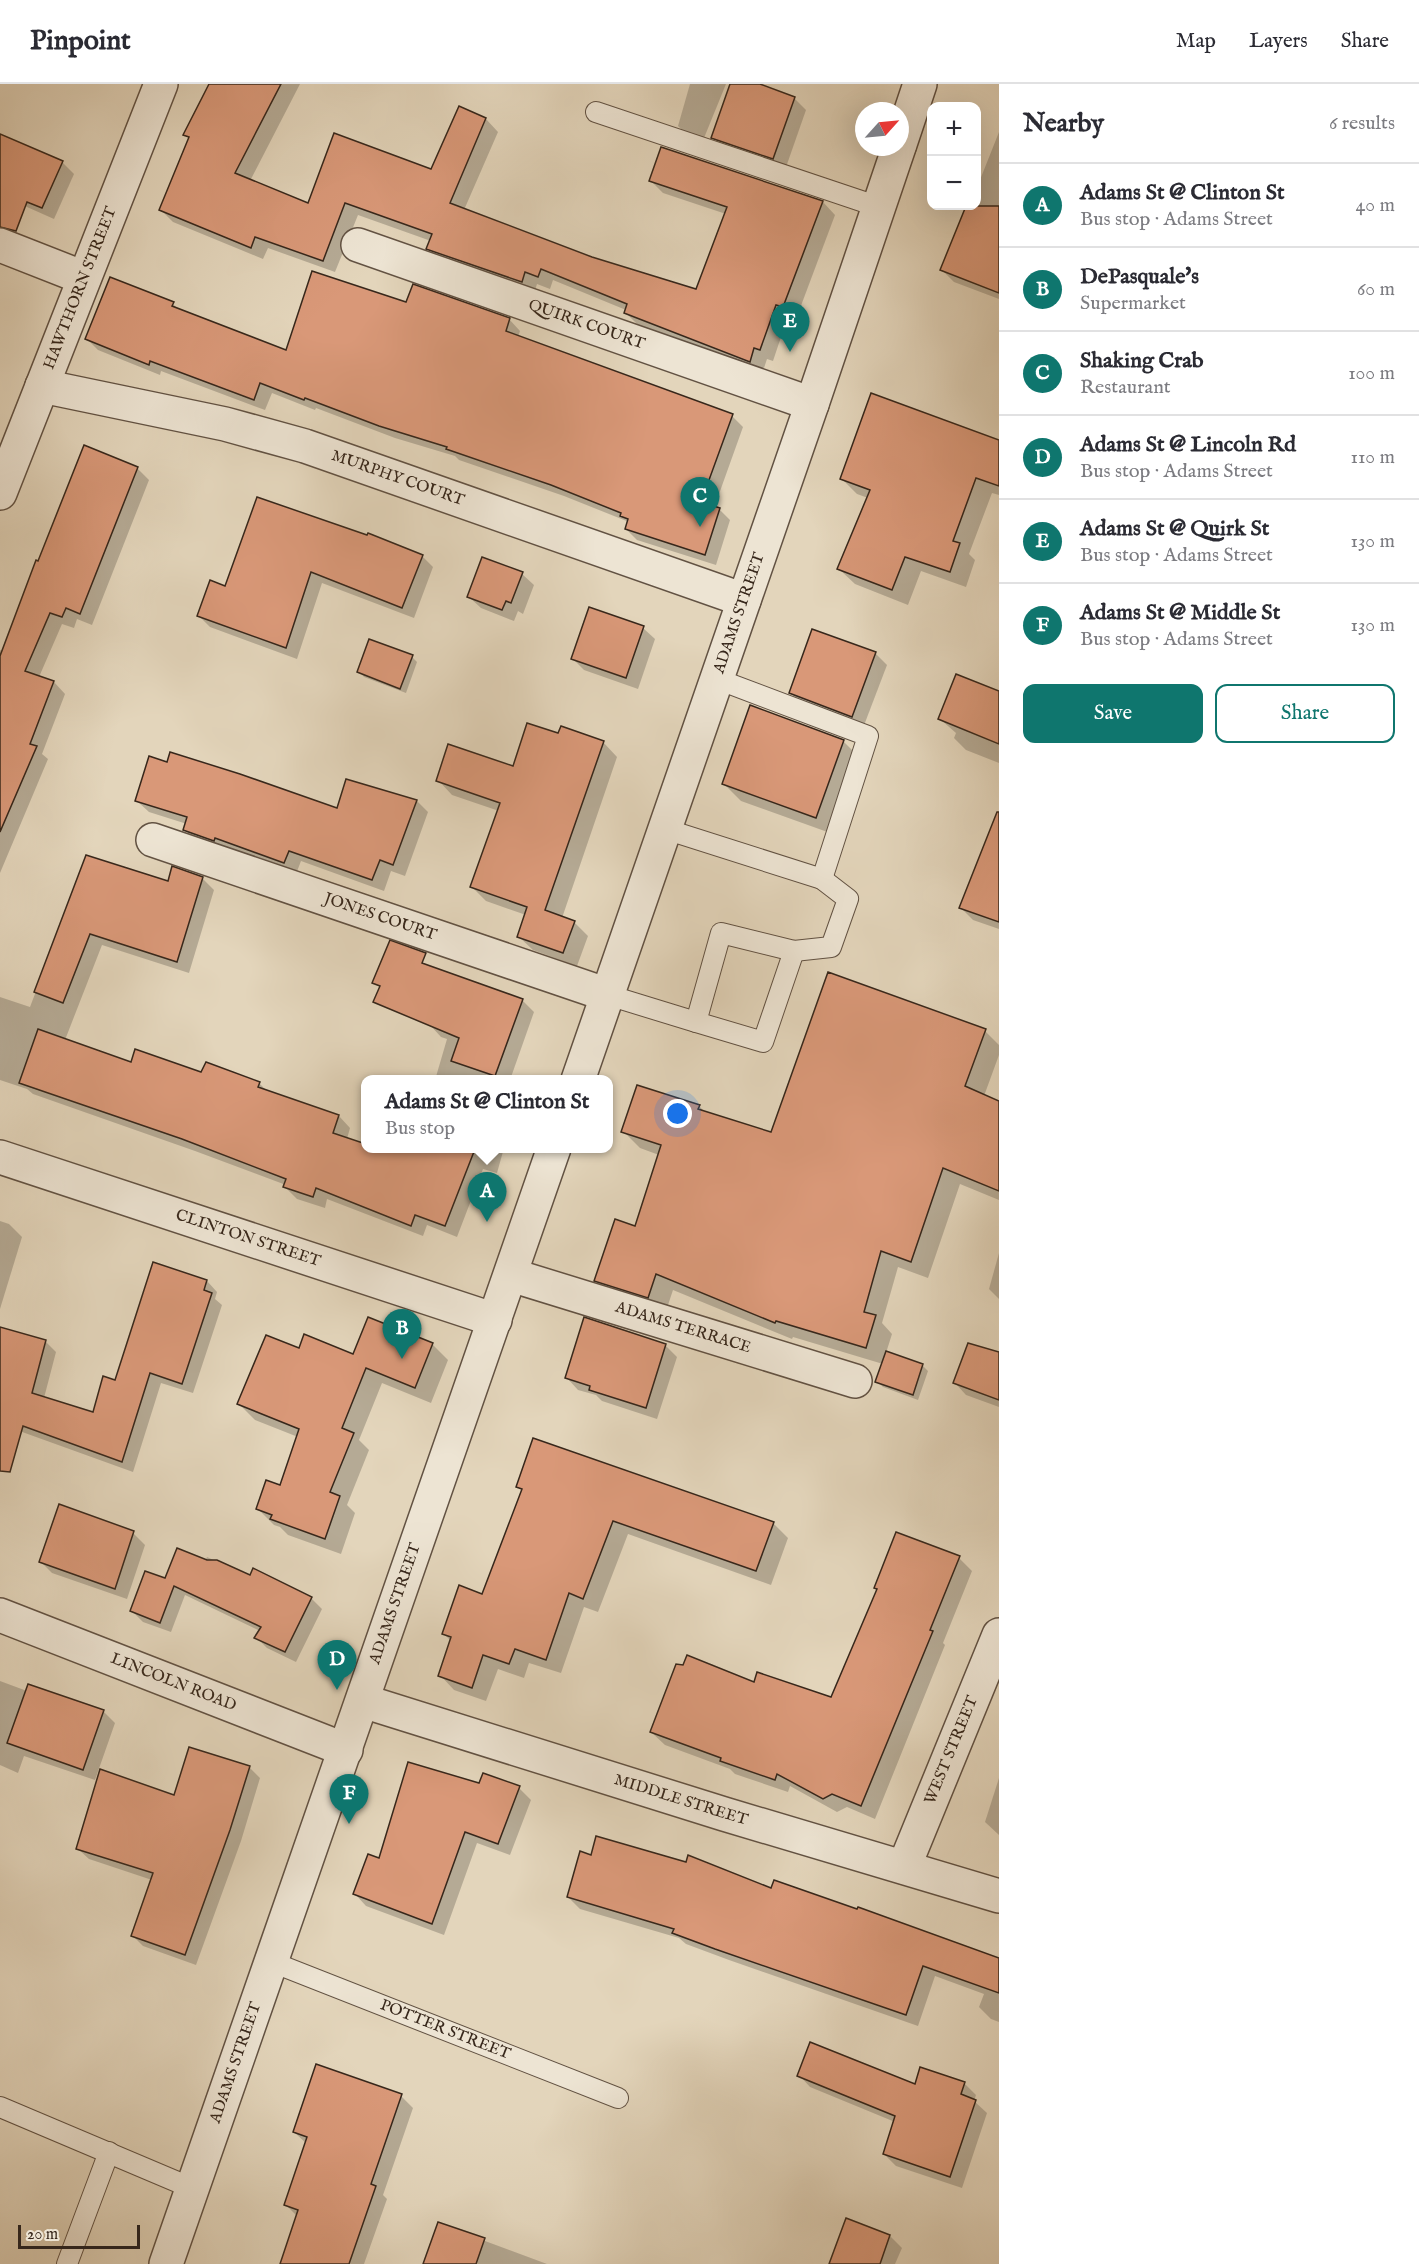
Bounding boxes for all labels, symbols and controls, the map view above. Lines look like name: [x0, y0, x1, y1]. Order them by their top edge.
text: Pinpoint: [30, 24, 131, 59]
text: Map: [1176, 28, 1216, 55]
text: Layers: [1249, 28, 1308, 55]
text: Share: [1341, 28, 1389, 55]
north arrow: [855, 102, 909, 156]
map controls: [927, 102, 981, 210]
button: +: [927, 102, 981, 156]
text: Nearby: [1023, 107, 1104, 140]
text: 6 results: [1329, 111, 1395, 136]
button: −: [927, 156, 981, 210]
text: Adams St @ Clinton St: [1080, 179, 1285, 207]
text: A: [1036, 193, 1049, 218]
text: 40 m: [1356, 193, 1395, 218]
street label: HAWTHORN STREET: [40, 204, 122, 372]
text: Bus stop · Adams Street: [1080, 207, 1273, 232]
text: DePasquale's: [1080, 263, 1199, 291]
text: B: [1036, 277, 1049, 302]
text: 60 m: [1357, 277, 1395, 302]
text: Supermarket: [1080, 291, 1186, 316]
street label: QUIRK COURT: [525, 295, 648, 355]
pin: E: [770, 302, 810, 352]
text: Shaking Crab: [1080, 347, 1204, 375]
text: C: [1035, 361, 1050, 386]
text: 100 m: [1348, 361, 1395, 386]
text: Restaurant: [1080, 375, 1171, 400]
text: Adams St @ Lincoln Rd: [1080, 431, 1296, 459]
text: D: [1034, 445, 1051, 470]
text: 110 m: [1351, 445, 1395, 470]
street label: MURPHY COURT: [328, 446, 467, 511]
text: Bus stop · Adams Street: [1080, 459, 1273, 484]
pin: C: [680, 478, 720, 527]
text: Adams St @ Quirk St: [1080, 515, 1269, 543]
text: E: [1036, 529, 1049, 554]
text: 130 m: [1350, 529, 1395, 554]
text: Bus stop · Adams Street: [1080, 543, 1273, 568]
street label: ADAMS STREET: [709, 550, 770, 677]
text: Adams St @ Middle St: [1080, 599, 1280, 627]
text: F: [1036, 613, 1049, 638]
text: 130 m: [1350, 613, 1395, 638]
text: Bus stop · Adams Street: [1080, 627, 1273, 652]
button: Save: [1023, 684, 1203, 743]
button: Share: [1215, 684, 1395, 743]
street label: JONES COURT: [319, 888, 439, 946]
popup: [361, 1075, 613, 1153]
text: Adams St @ Clinton St: [385, 1088, 589, 1116]
your location: [663, 1099, 692, 1128]
text: Bus stop: [385, 1116, 455, 1141]
pin: A: [468, 1172, 506, 1222]
street label: CLINTON STREET: [173, 1205, 323, 1272]
street label: ADAMS TERRACE: [612, 1297, 753, 1358]
pin: B: [382, 1310, 422, 1359]
street label: ADAMS STREET: [365, 1540, 426, 1668]
pin: D: [318, 1640, 356, 1690]
street label: LINCOLN ROAD: [107, 1649, 239, 1716]
street label: WEST STREET: [921, 1693, 983, 1808]
street label: MIDDLE STREET: [611, 1770, 750, 1831]
pin: F: [330, 1774, 368, 1824]
street label: POTTER STREET: [377, 1995, 514, 2065]
street label: ADAMS STREET: [205, 1999, 266, 2127]
scale bar: [18, 2222, 140, 2250]
text: 20 m: [27, 2225, 58, 2245]

